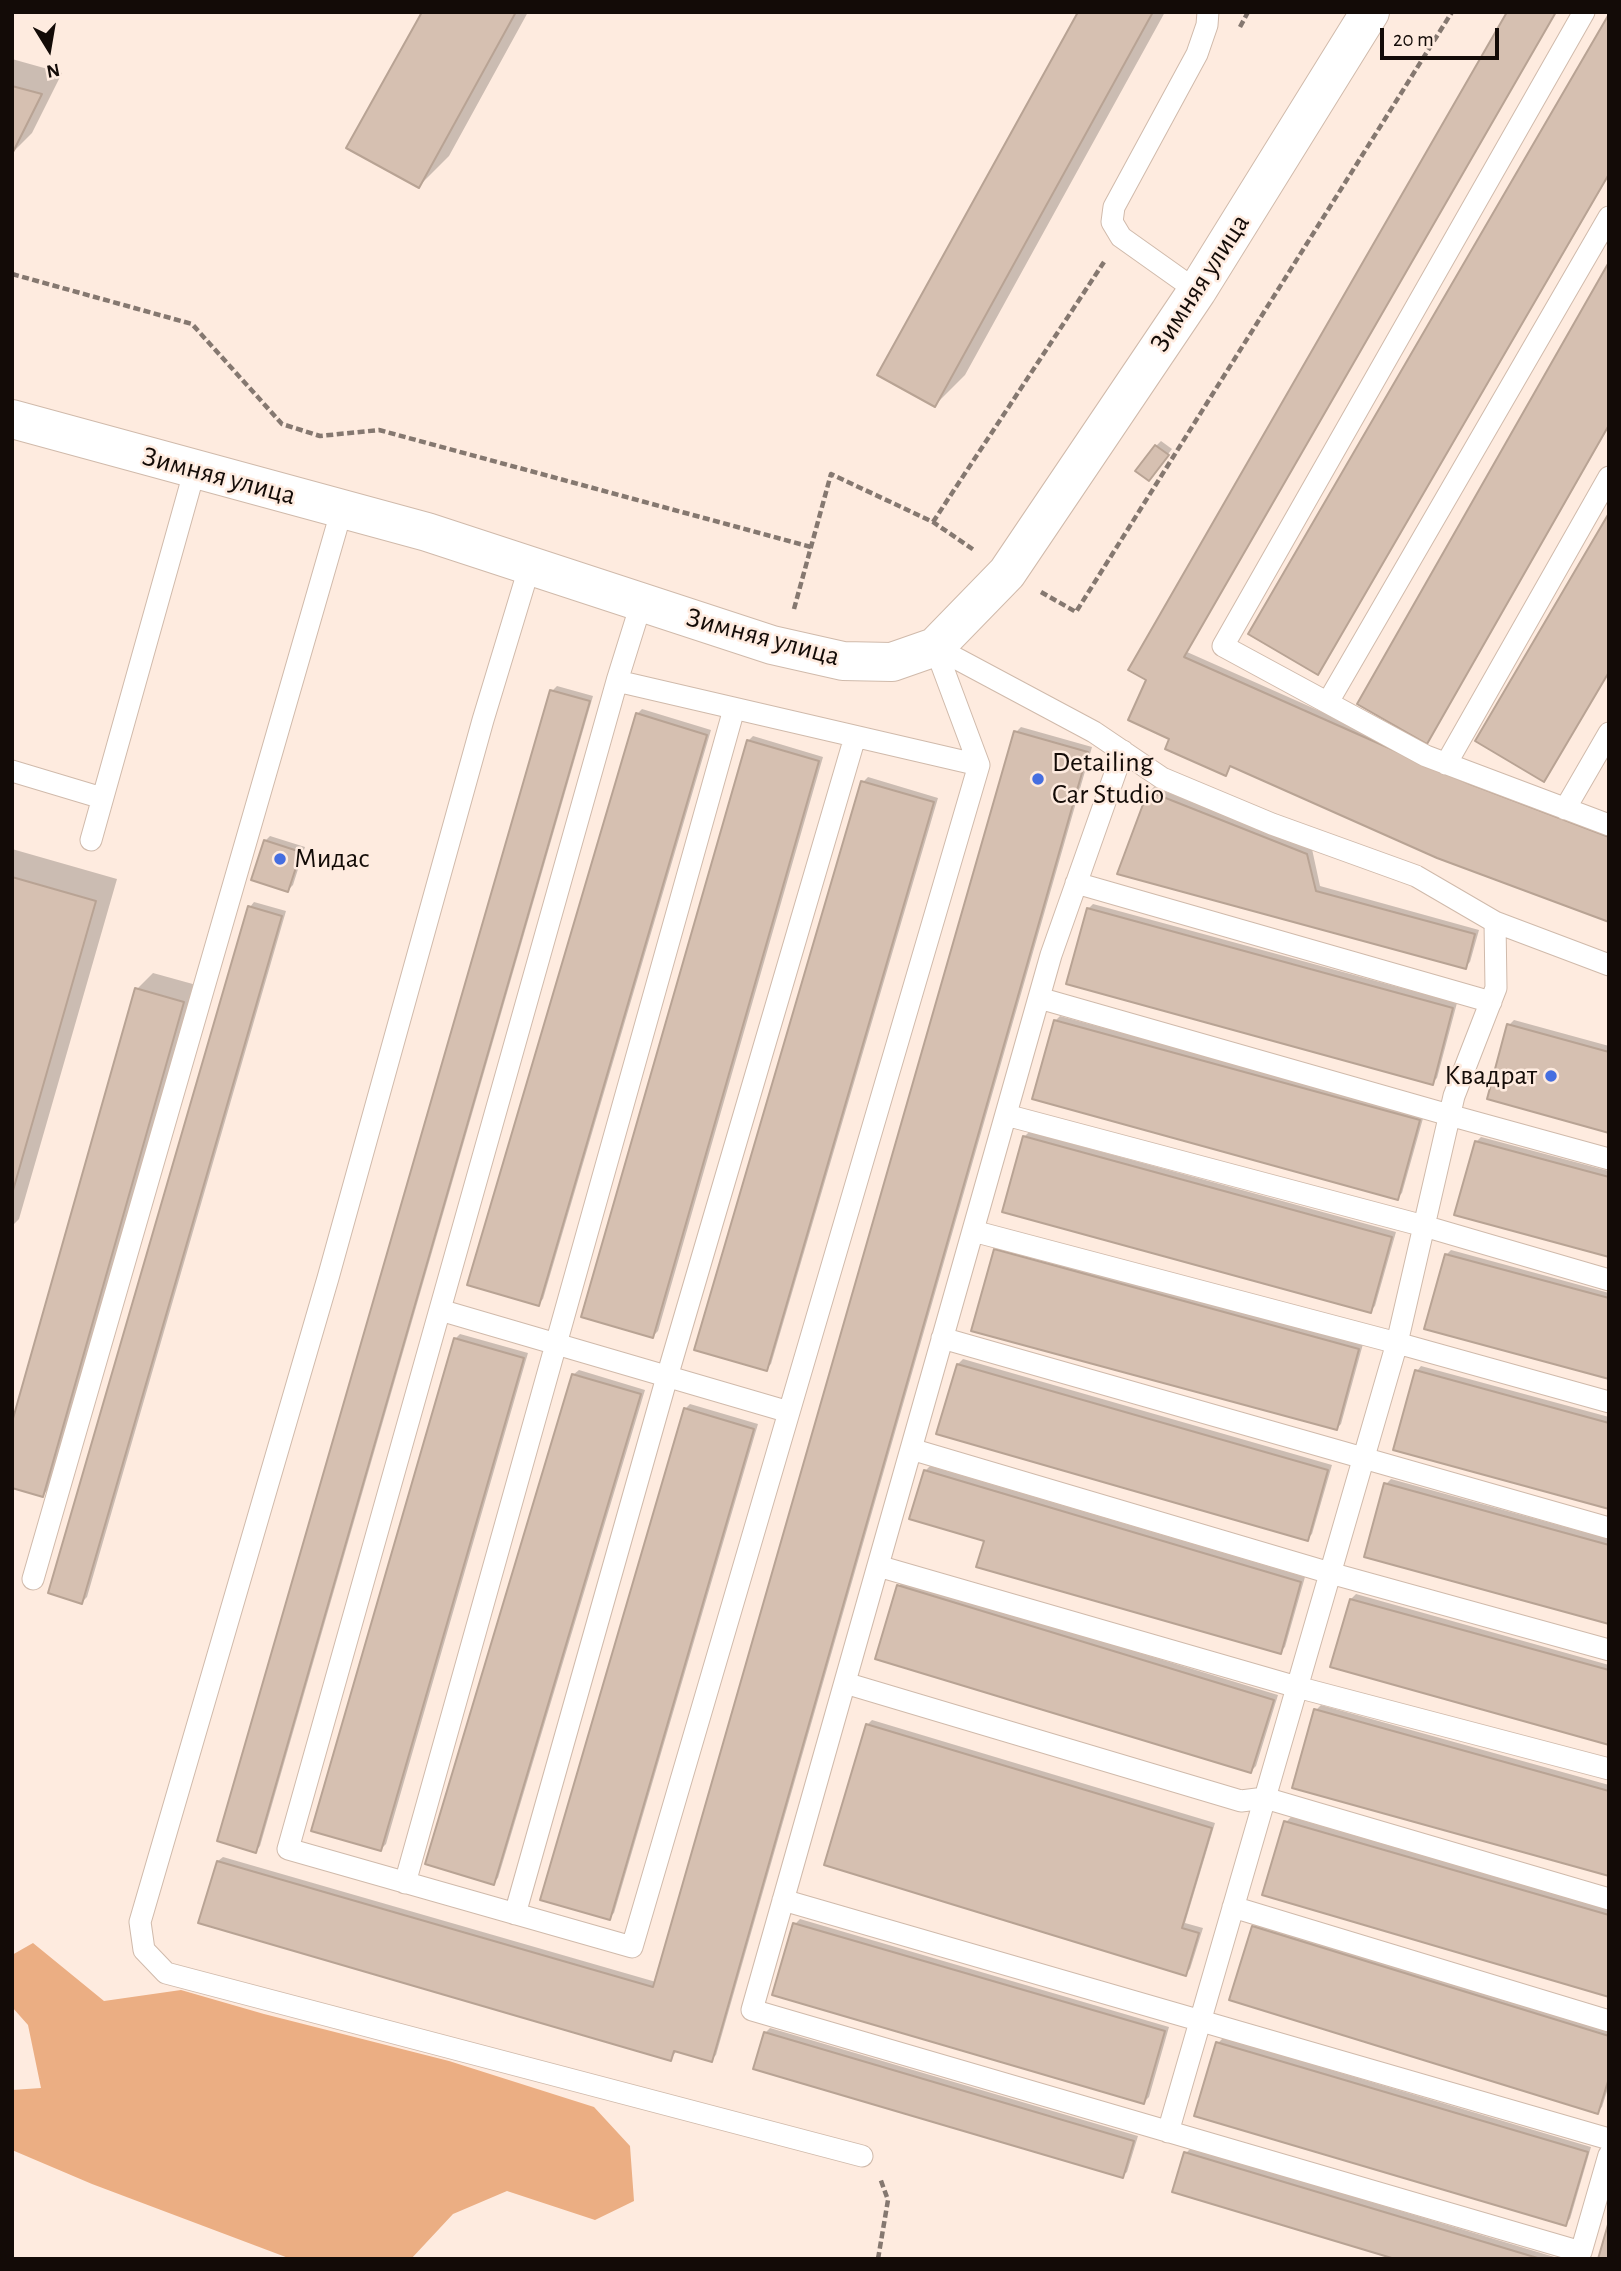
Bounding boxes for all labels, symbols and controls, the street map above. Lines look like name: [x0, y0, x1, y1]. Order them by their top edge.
north arrow: [14, 14, 84, 84]
scale bar: [1383, 14, 1502, 58]
text: 20 m: [1393, 29, 1434, 50]
text: N: [45, 60, 61, 81]
street label: Зимняя улица: [1143, 208, 1257, 358]
street label: Зимняя улица: [139, 439, 299, 513]
street label: Зимняя улица: [683, 600, 843, 674]
place label: Detailing Car Studio: [1052, 746, 1164, 812]
marker: Detailing Car Studio: [1030, 771, 1046, 787]
place label: Мидас: [294, 842, 370, 876]
marker: Мидас: [272, 851, 288, 867]
place label: Квадрат: [1444, 1059, 1537, 1093]
marker: Квадрат: [1543, 1068, 1559, 1084]

